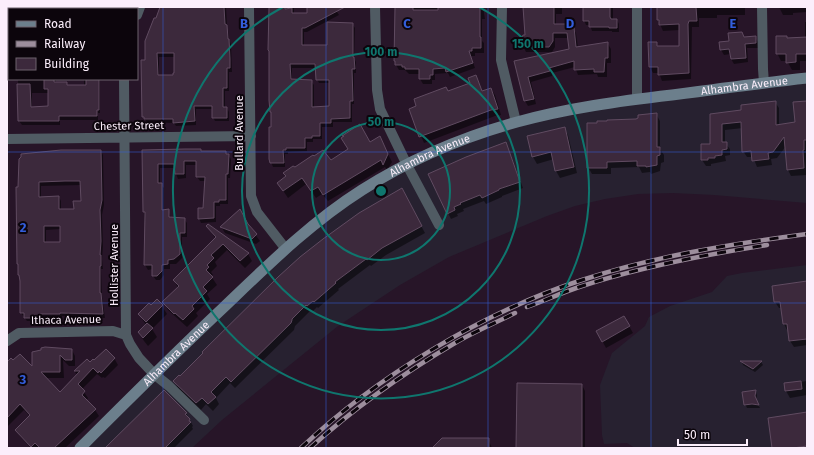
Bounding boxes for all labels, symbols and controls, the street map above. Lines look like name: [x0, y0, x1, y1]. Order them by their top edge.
legend: [8, 8, 138, 80]
text: B: [240, 16, 248, 31]
text: C: [403, 16, 411, 31]
text: D: [566, 16, 575, 31]
text: E: [730, 16, 737, 31]
text: Road: [44, 17, 72, 31]
text: Railway: [44, 37, 85, 51]
text: 150 m: [512, 37, 544, 51]
text: 100 m: [365, 45, 397, 59]
text: Building: [44, 57, 90, 71]
street label: Alhambra Avenue: [700, 74, 788, 98]
street label: Bullard Avenue: [233, 95, 246, 171]
text: 50 m: [368, 115, 394, 129]
street label: Chester Street: [94, 119, 164, 133]
street label: Alhambra Avenue: [387, 131, 472, 179]
centre of rings: [374, 184, 388, 198]
text: 2: [20, 220, 27, 235]
street label: Hollister Avenue: [108, 224, 121, 306]
street label: Ithaca Avenue: [31, 313, 101, 327]
street label: Alhambra Avenue: [140, 318, 212, 388]
text: 3: [19, 372, 27, 387]
scale bar: [678, 421, 747, 447]
text: 50 m: [684, 428, 710, 442]

